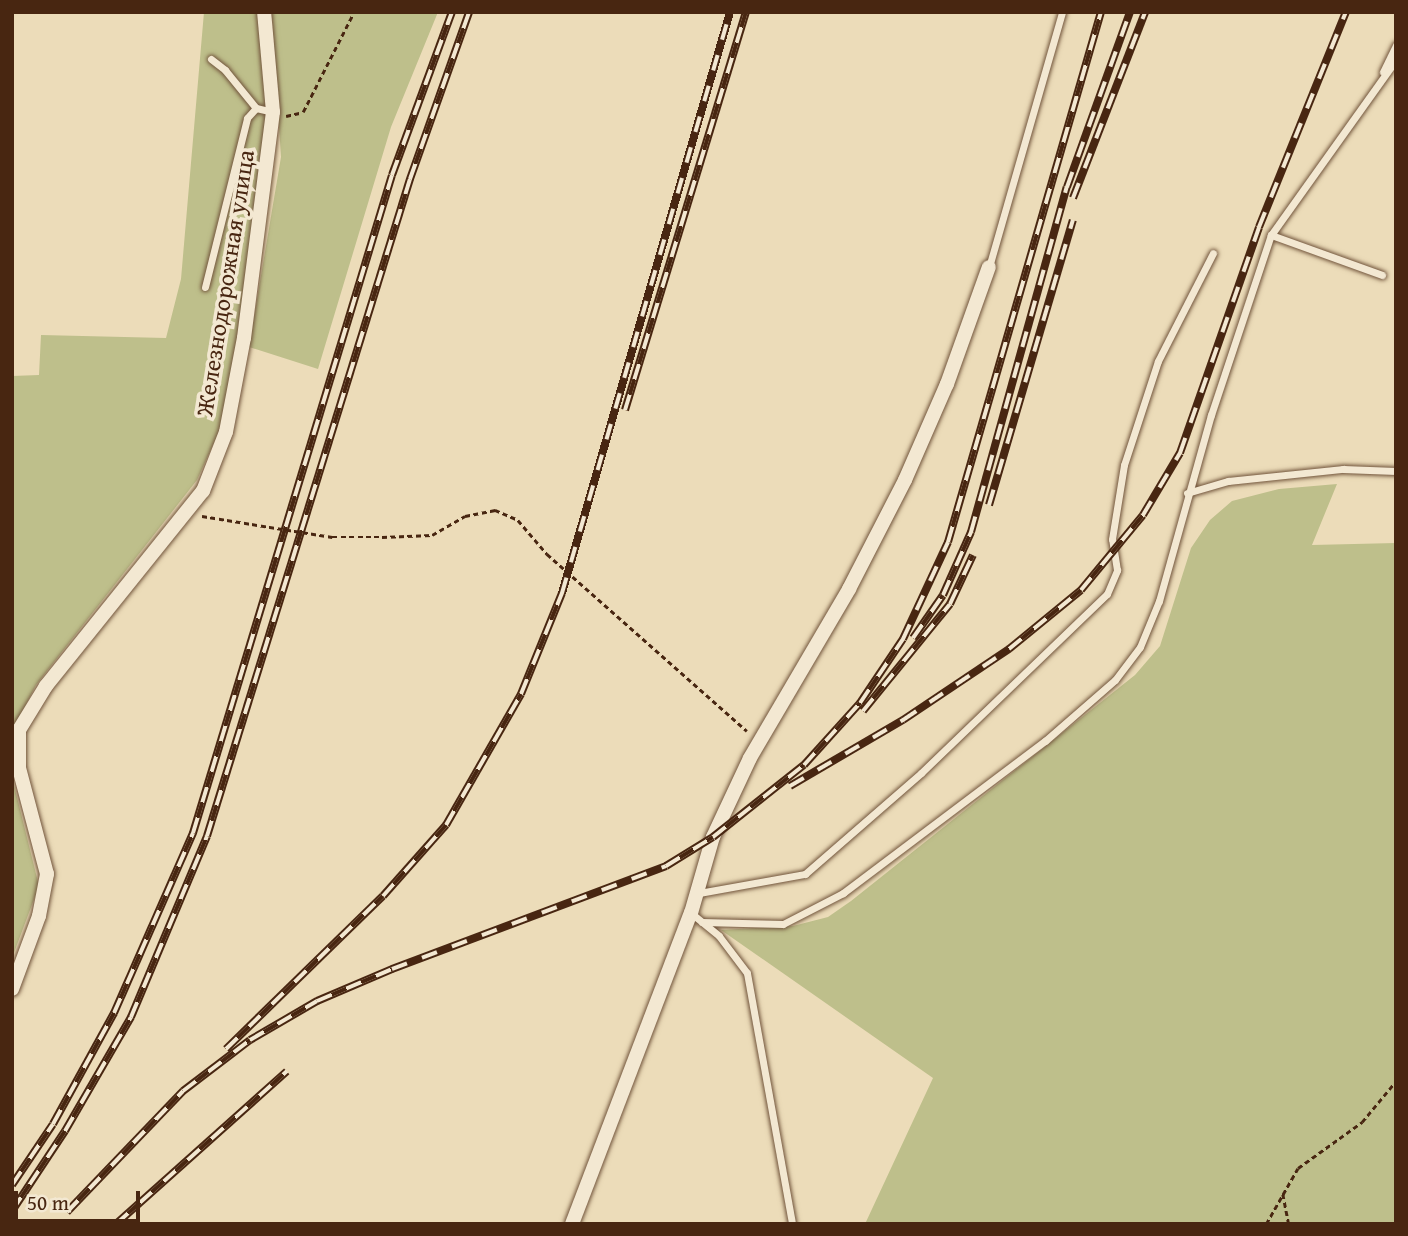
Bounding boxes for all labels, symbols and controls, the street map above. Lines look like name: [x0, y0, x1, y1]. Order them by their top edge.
street label: Железнодорожная улица: [190, 148, 260, 418]
scale bar: [18, 1176, 144, 1220]
text: 50 m: [27, 1187, 69, 1218]

